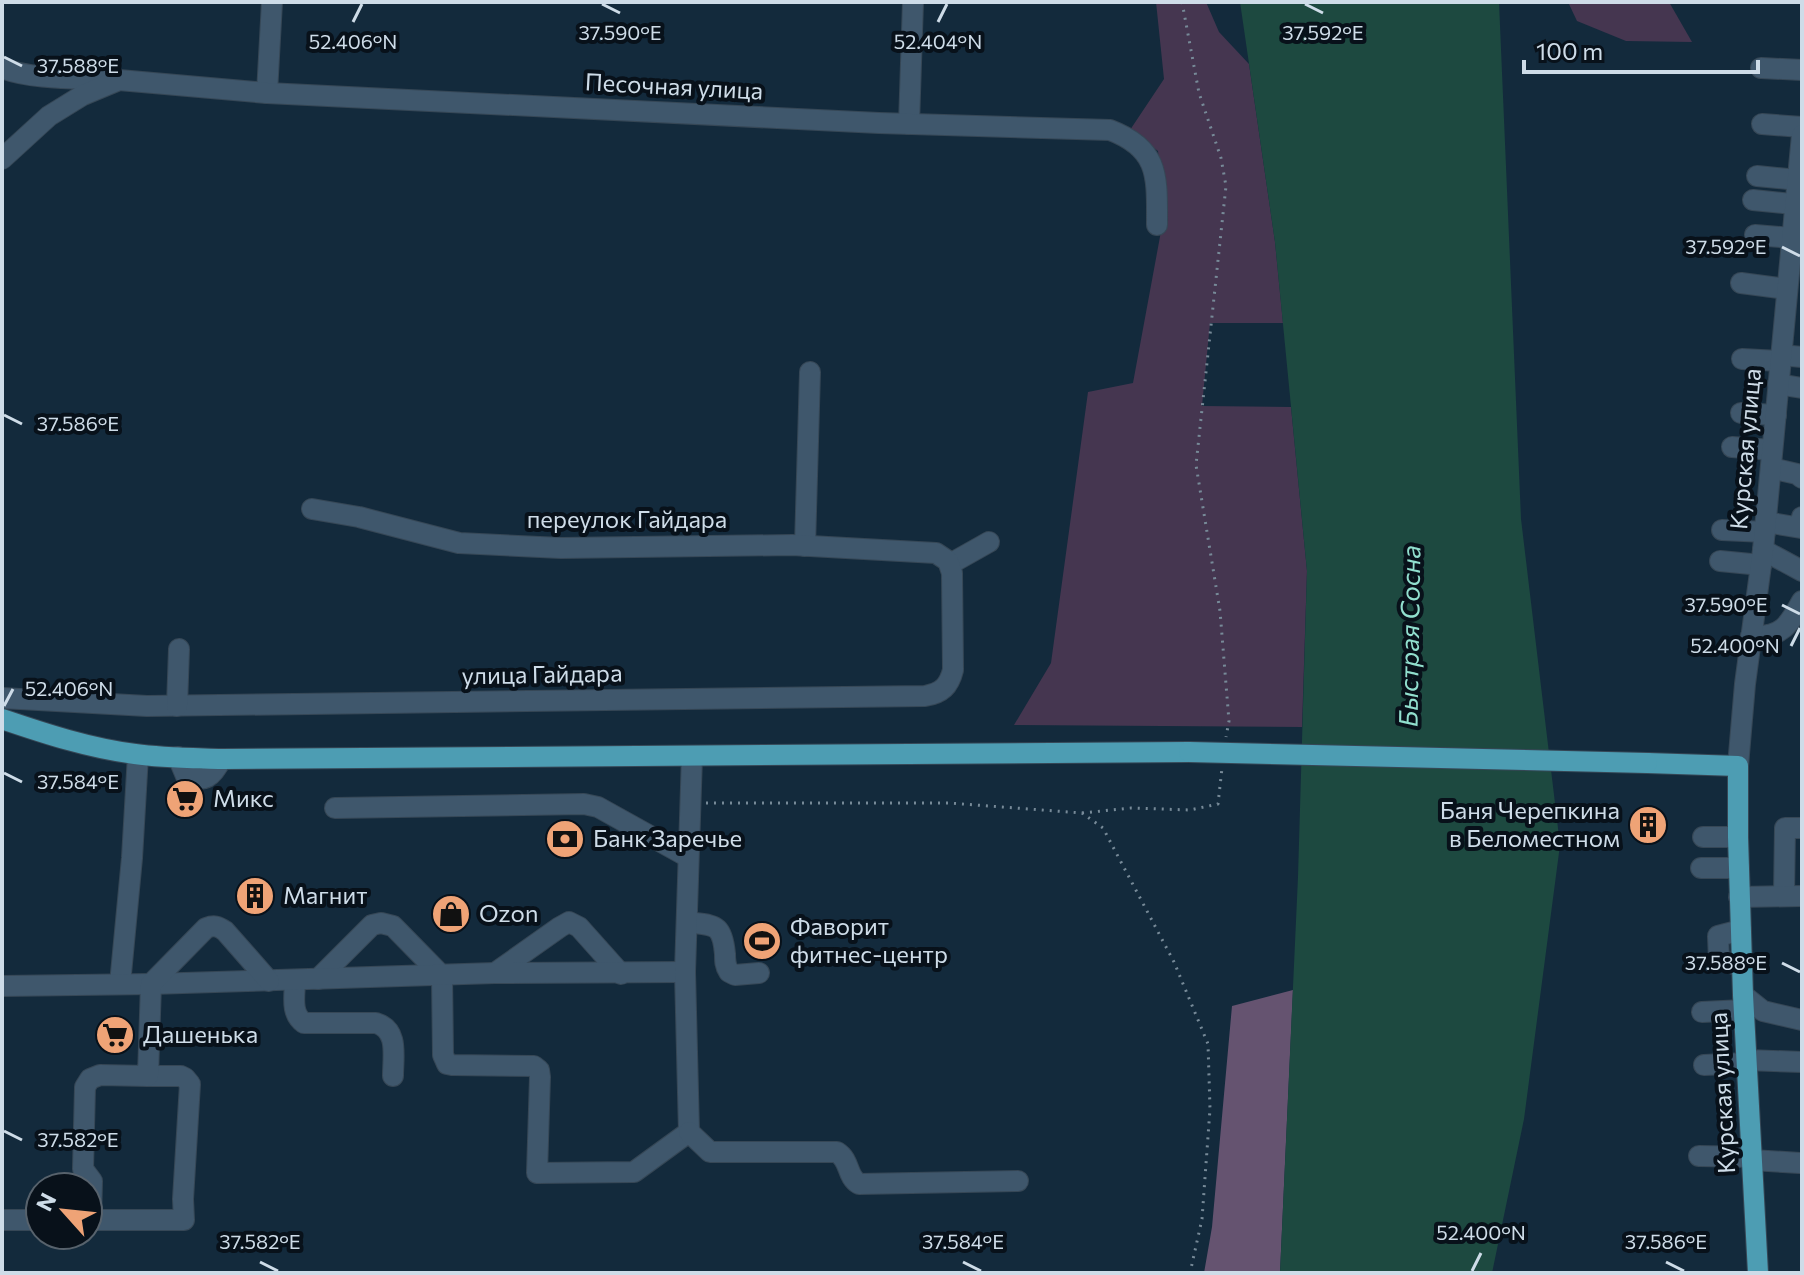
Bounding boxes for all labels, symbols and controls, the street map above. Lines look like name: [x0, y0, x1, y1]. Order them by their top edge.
text: 37.590°E: [578, 20, 662, 44]
text: 37.592°E: [1282, 20, 1364, 44]
scale bar: [1524, 24, 1758, 74]
text: 52.406°N: [309, 29, 397, 53]
text: 52.404°N: [894, 29, 982, 53]
text: 100 m: [1536, 36, 1603, 65]
text: 37.588°E: [37, 53, 119, 77]
street label: Песочная улица: [584, 66, 764, 105]
text: 37.592°E: [1685, 234, 1767, 258]
street label: Курская улица: [1723, 367, 1766, 531]
text: 37.586°E: [37, 411, 119, 435]
street label: переулок Гайдара: [527, 504, 727, 533]
water label: Быстрая Сосна: [1391, 545, 1426, 727]
text: 37.590°E: [1684, 592, 1768, 616]
text: 52.400°N: [1690, 633, 1780, 657]
street label: улица Гайдара: [461, 658, 623, 689]
text: 52.406°N: [25, 676, 113, 700]
text: 37.584°E: [37, 769, 119, 793]
supermarket icon: Микс: [164, 778, 206, 820]
place label: Микс: [213, 783, 274, 812]
place label: Баня Черепкина в Беломестном: [1440, 795, 1620, 852]
building icon: Баня Черепкина в Беломестном: [1627, 804, 1669, 846]
bank icon: Банк Заречье: [544, 818, 586, 860]
place label: Банк Заречье: [593, 823, 742, 852]
building icon: Магнит: [234, 875, 276, 917]
place label: Магнит: [283, 880, 367, 909]
shop icon: Ozon: [430, 893, 472, 935]
place label: Ozon: [479, 898, 539, 927]
place label: Фаворит фитнес-центр: [790, 911, 948, 968]
sports icon: Фаворит фитнес-центр: [741, 920, 783, 962]
text: 37.588°E: [1685, 950, 1767, 974]
street label: Курская улица: [1703, 1012, 1740, 1175]
supermarket icon: Дашенька: [94, 1014, 136, 1056]
place label: Дашенька: [143, 1019, 258, 1048]
text: 37.582°E: [37, 1127, 119, 1151]
north arrow: [24, 1171, 104, 1251]
text: N: [30, 1188, 62, 1215]
text: 52.400°N: [1436, 1220, 1526, 1244]
text: 37.582°E: [219, 1229, 301, 1253]
text: 37.584°E: [922, 1229, 1004, 1253]
text: 37.586°E: [1625, 1229, 1707, 1253]

